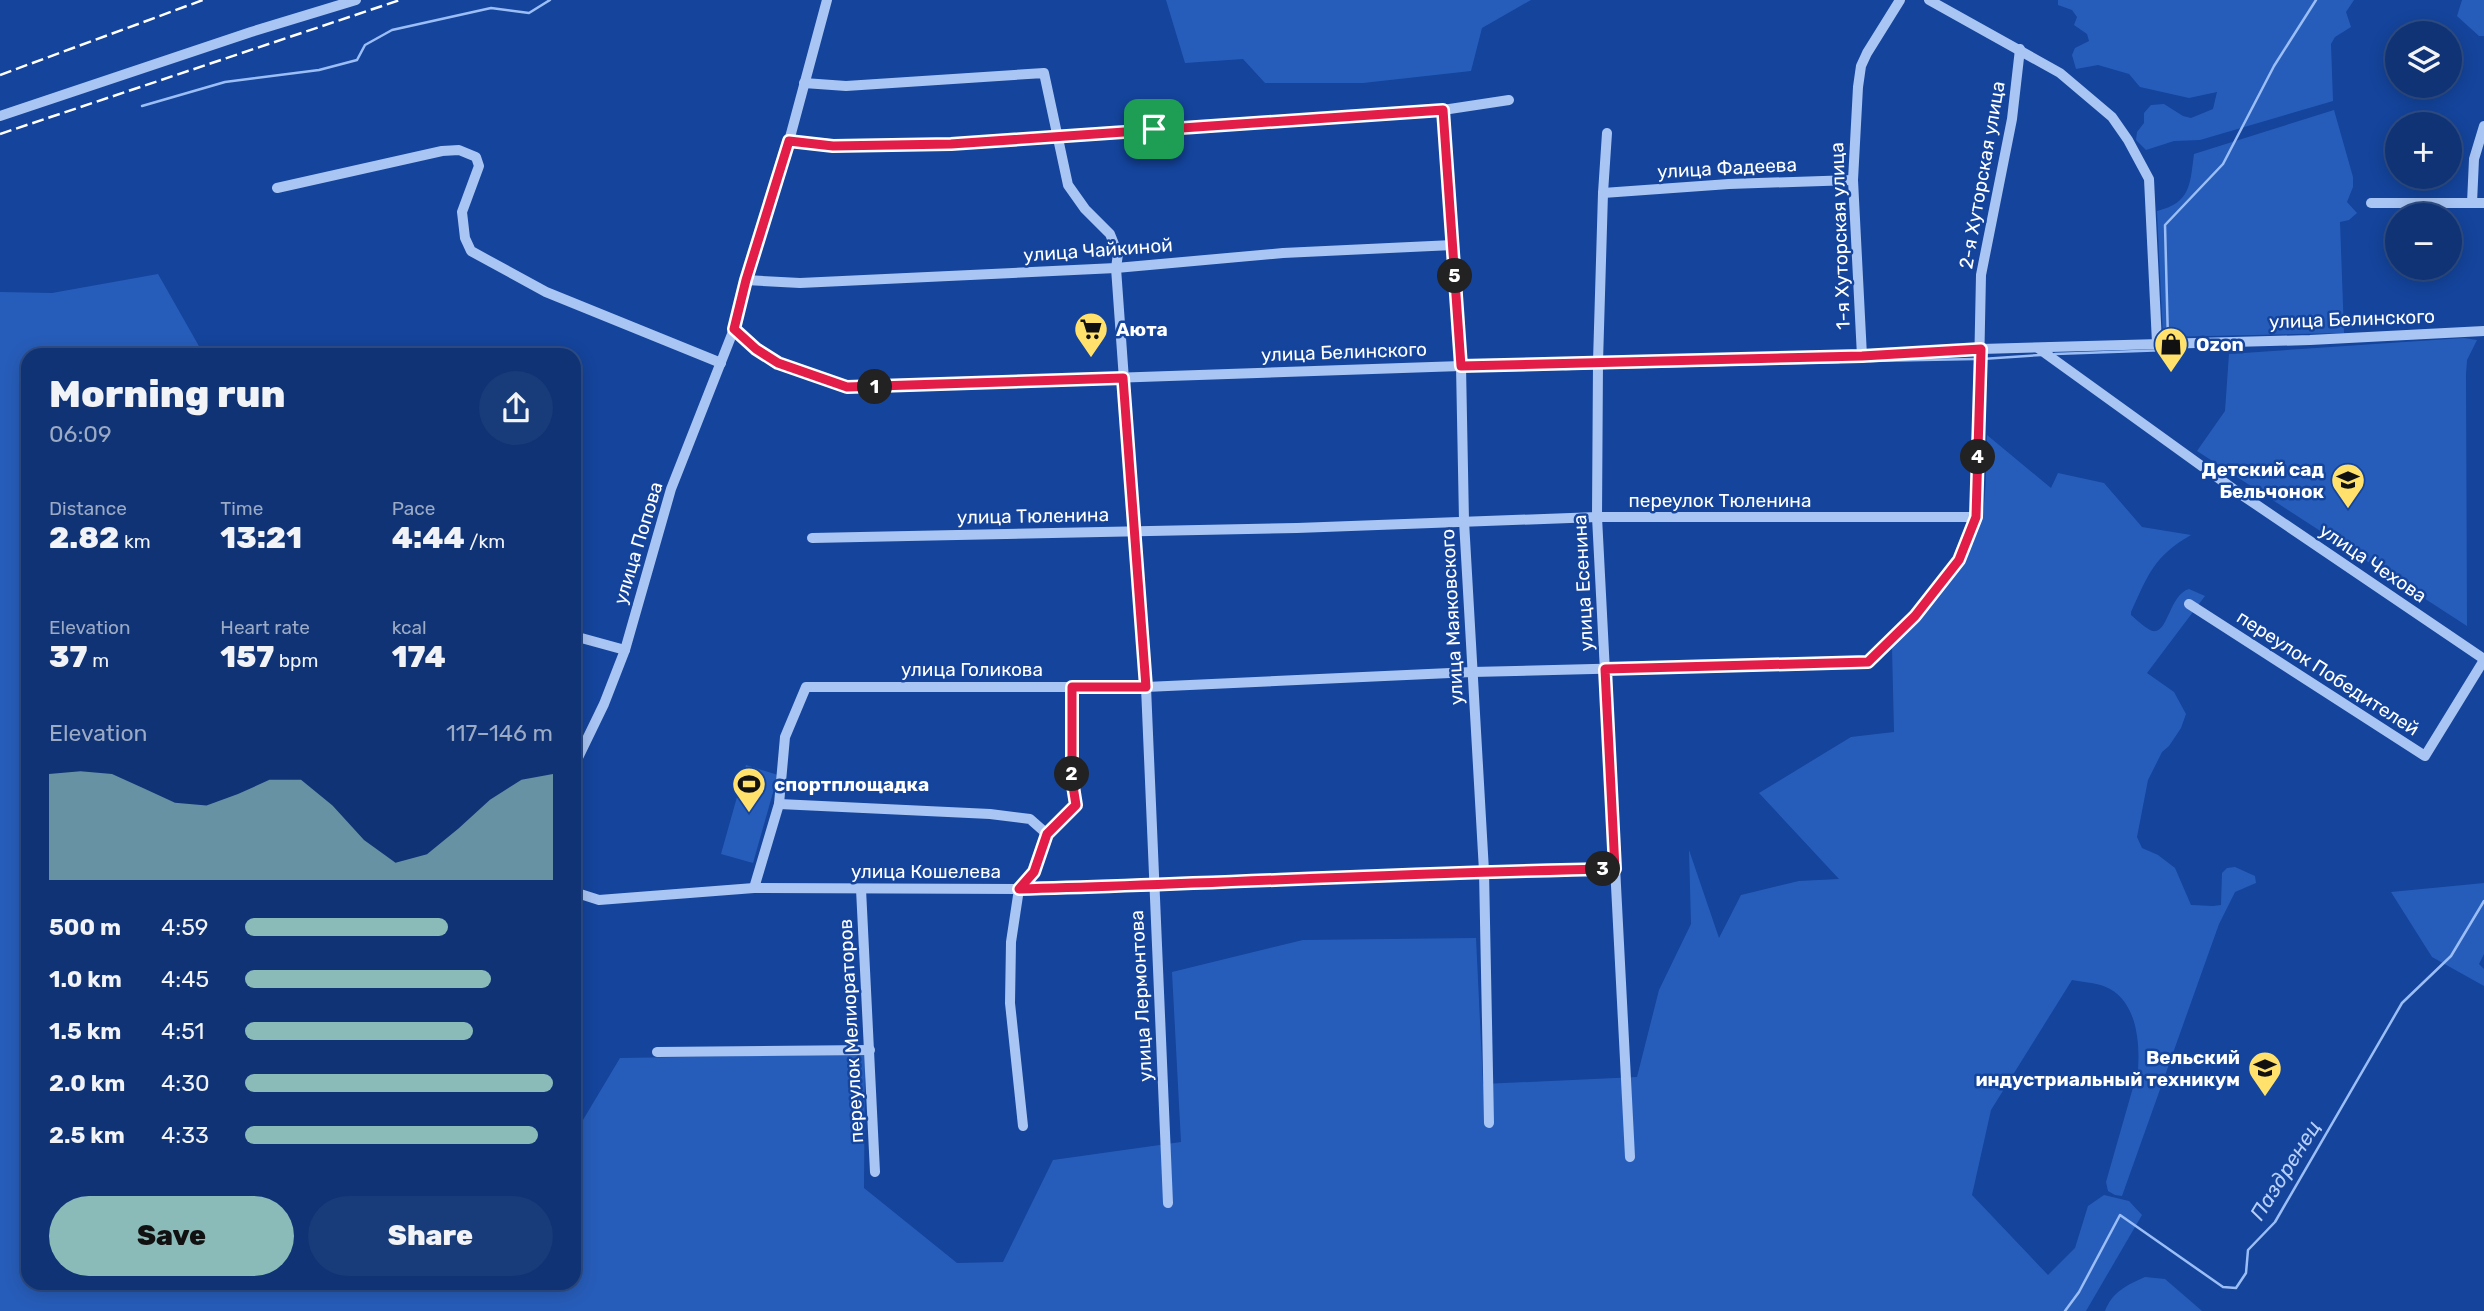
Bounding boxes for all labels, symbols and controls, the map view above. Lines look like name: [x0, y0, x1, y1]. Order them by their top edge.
map controls: [2385, 21, 2462, 280]
button: layers: [2385, 21, 2462, 98]
street label: 2-я Хуторская улица: [1954, 79, 2010, 271]
pin: [1124, 99, 1184, 159]
icon: arrive: [1135, 110, 1173, 148]
button: +: [2385, 112, 2462, 189]
street label: 1-я Хуторская улица: [1825, 142, 1855, 330]
street label: улица Фадеева: [1657, 153, 1797, 183]
button: −: [2385, 203, 2462, 280]
street label: улица Чайкиной: [1023, 233, 1173, 267]
pin: 5: [1438, 258, 1472, 294]
text: 5: [1448, 264, 1461, 287]
street label: улица Белинского: [2269, 305, 2435, 333]
supermarket icon: Аюта: [1072, 310, 1110, 359]
place label: Аюта: [1116, 318, 1168, 341]
shop icon: Ozon: [2152, 325, 2190, 374]
place label: Ozon: [2196, 333, 2244, 356]
street label: улица Белинского: [1261, 338, 1427, 366]
pin: 1: [858, 370, 892, 404]
text: Morning run: [49, 371, 286, 417]
button: share: [479, 371, 553, 445]
text: 1: [870, 375, 879, 398]
text: 06:09: [49, 420, 112, 448]
pin: 4: [1960, 440, 1996, 475]
text: 4: [1971, 445, 1984, 468]
place label: Детский сад Бельчонок: [2202, 458, 2325, 503]
school or university icon: Детский сад Бельчонок: [2329, 461, 2367, 510]
street label: улица Попова: [608, 479, 668, 607]
street label: переулок Тюленина: [1629, 489, 1811, 512]
text: Distance: [49, 497, 127, 520]
text: Time: [220, 497, 263, 520]
text: Pace: [392, 497, 435, 520]
street label: улица Тюленина: [957, 503, 1109, 529]
street label: улица Есенина: [1568, 514, 1598, 652]
street label: улица Чехова: [2315, 519, 2431, 607]
text: 2.82: [49, 520, 119, 556]
text: 13:21: [220, 520, 302, 556]
text: 4:44: [392, 520, 465, 556]
street label: улица Маяковского: [1436, 528, 1468, 706]
text: km: [119, 530, 151, 553]
text: /km: [465, 530, 505, 553]
street label: переулок Победителей: [2233, 605, 2423, 741]
text: Elevation: [49, 616, 130, 639]
text: Heart rate: [220, 616, 310, 639]
text: kcal: [392, 616, 427, 639]
text: 37: [49, 639, 88, 675]
text: 157: [220, 639, 274, 675]
text: 174: [392, 639, 446, 675]
text: m: [88, 649, 109, 672]
text: bpm: [274, 649, 318, 672]
street label: улица Голикова: [901, 658, 1043, 681]
text: Elevation: [49, 719, 148, 747]
text: 117–146 m: [446, 719, 553, 747]
pin: 2: [1054, 756, 1090, 792]
text: 2: [1065, 762, 1078, 785]
sports icon: спортплощадка: [730, 765, 768, 814]
place label: спортплощадка: [774, 773, 929, 796]
pin: 3: [1586, 852, 1620, 886]
text: 3: [1596, 857, 1609, 880]
street label: улица Кошелева: [851, 860, 1001, 883]
street label: улица Лермонтова: [1125, 910, 1157, 1082]
text: 500 m: [49, 913, 121, 941]
text: 4:59: [161, 913, 208, 941]
street label: переулок Мелиораторов: [834, 918, 868, 1144]
text: 1.0 km: [49, 965, 122, 993]
text: 4:45: [161, 965, 209, 993]
text: 1.5 km: [49, 1017, 121, 1045]
text: 4:51: [161, 1017, 204, 1045]
place label: Вельский индустриальный техникум: [1975, 1046, 2240, 1091]
school or university icon: Вельский индустриальный техникум: [2246, 1049, 2284, 1098]
text: 2.0 km: [49, 1069, 125, 1097]
text: 4:30: [161, 1069, 210, 1097]
water label: Паздренец: [2245, 1116, 2325, 1224]
text: 2.5 km: [49, 1121, 125, 1149]
text: 4:33: [161, 1121, 209, 1149]
button: Save: [49, 1196, 294, 1276]
button: Share: [308, 1196, 553, 1276]

